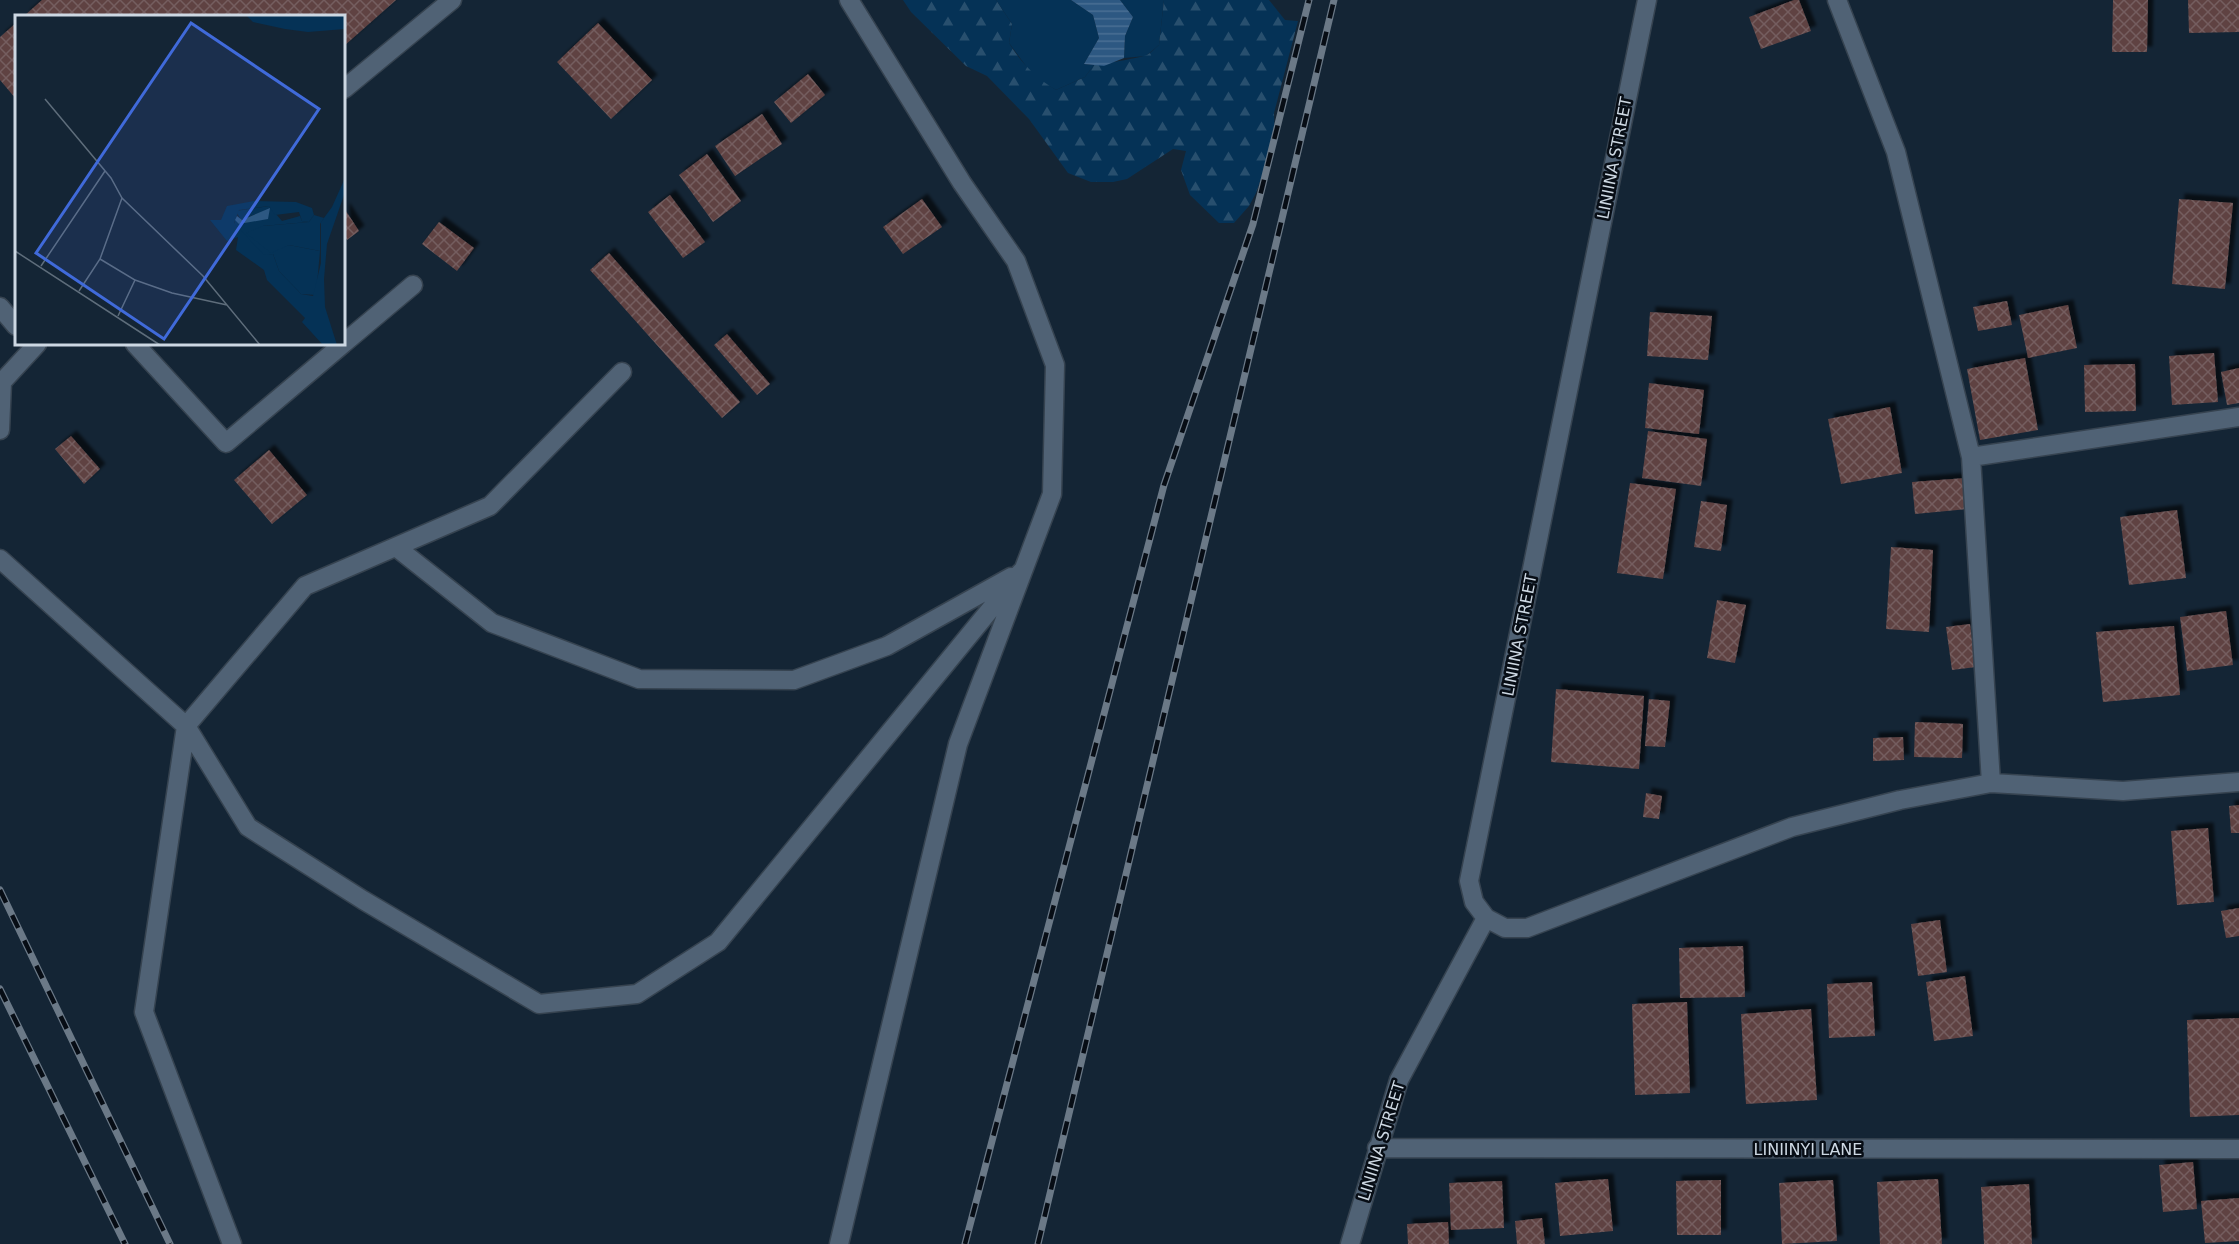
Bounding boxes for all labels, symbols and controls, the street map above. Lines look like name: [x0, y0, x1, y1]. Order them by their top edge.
inset map: [15, 15, 345, 345]
street label: LINIINA STREET: [1593, 95, 1636, 221]
street label: LINIINA STREET: [1498, 572, 1541, 698]
street label: LINIINA STREET: [1354, 1079, 1409, 1203]
street label: LINIINYI LANE: [1754, 1140, 1862, 1159]

